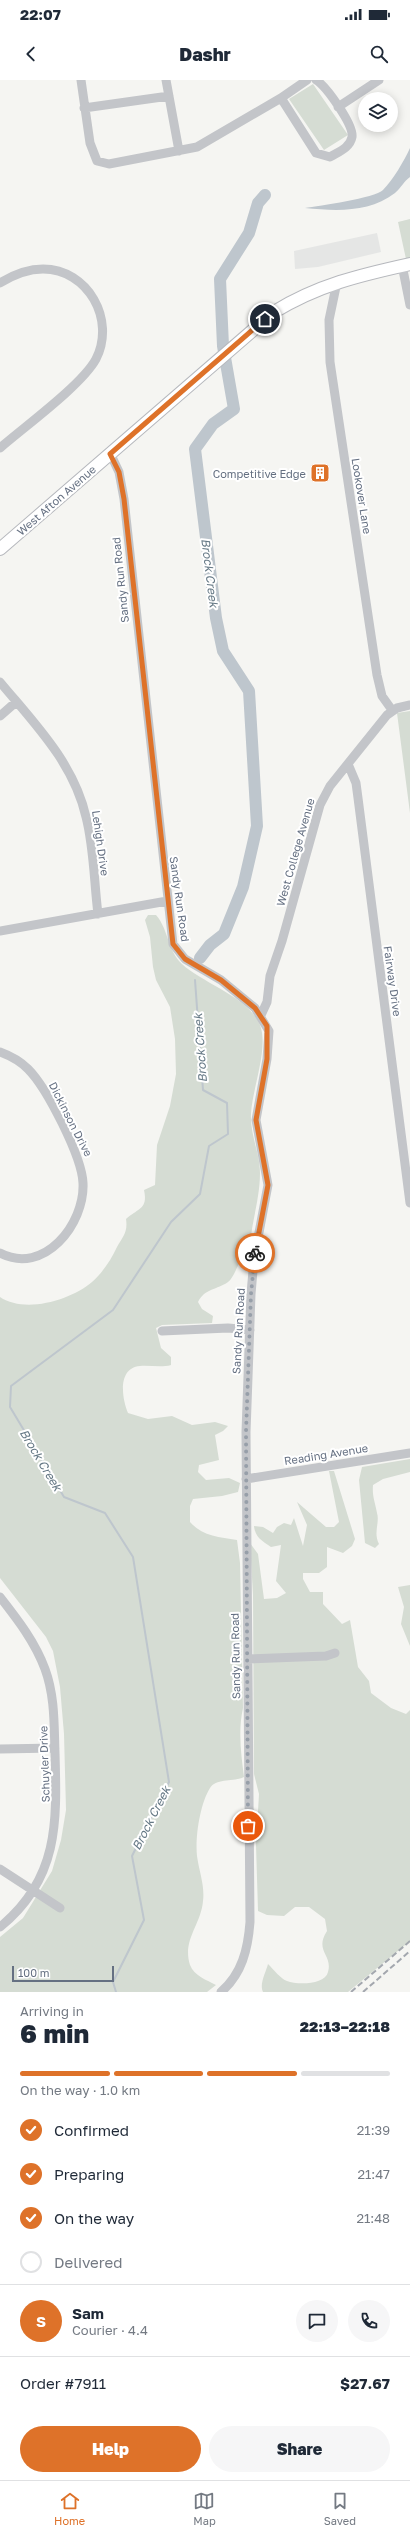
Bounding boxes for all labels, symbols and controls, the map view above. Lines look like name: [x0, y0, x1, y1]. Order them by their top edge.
text: 22:07: [20, 5, 61, 23]
icon: back: [20, 43, 42, 65]
text: Dashr: [179, 43, 231, 65]
icon: search: [368, 43, 390, 65]
map controls: [358, 92, 398, 132]
button: layers: [358, 92, 398, 132]
pin: [248, 302, 282, 336]
icon: home: [254, 308, 276, 330]
street label: Lookover Lane: [350, 457, 374, 535]
street label: West Afton Avenue: [14, 462, 98, 538]
building icon: Competitive Edge: [309, 462, 331, 484]
place label: Competitive Edge: [213, 467, 306, 480]
street label: Sandy Run Road: [109, 537, 131, 623]
water label: Brock Creek: [198, 538, 222, 610]
street label: West College Avenue: [273, 797, 317, 907]
street label: Lehigh Drive: [90, 810, 112, 876]
street label: Sandy Run Road: [168, 855, 192, 943]
street label: Fairway Drive: [382, 945, 404, 1017]
water label: Brock Creek: [190, 1012, 210, 1083]
street label: Dickinson Drive: [47, 1080, 95, 1158]
courier: [235, 1233, 275, 1273]
icon: bike: [244, 1242, 266, 1264]
street label: Sandy Run Road: [229, 1288, 247, 1374]
water label: Brock Creek: [17, 1426, 66, 1495]
street label: Reading Avenue: [283, 1441, 369, 1467]
street label: Sandy Run Road: [228, 1613, 242, 1699]
street label: Schuyler Drive: [36, 1725, 52, 1803]
water label: Brock Creek: [129, 1783, 174, 1852]
pin: [231, 1809, 265, 1843]
icon: bag: [237, 1815, 259, 1837]
scale bar: [12, 1964, 114, 1983]
text: 100 m: [18, 1966, 49, 1979]
text: Arriving in: [20, 2003, 84, 2019]
text: 22:13–22:18: [300, 2017, 390, 2035]
text: 6 min: [20, 2018, 89, 2049]
text: On the way · 1.0 km: [20, 2082, 140, 2098]
icon: check: [20, 2119, 42, 2141]
text: Confirmed: [54, 2121, 129, 2139]
text: 21:39: [357, 2122, 390, 2138]
icon: check: [20, 2163, 42, 2185]
text: Preparing: [54, 2165, 124, 2183]
text: 21:47: [357, 2166, 390, 2182]
icon: check: [20, 2207, 42, 2229]
text: On the way: [54, 2209, 134, 2227]
text: 21:48: [356, 2210, 390, 2226]
text: Delivered: [54, 2253, 122, 2271]
button: chat: [296, 2300, 338, 2342]
button: phone: [348, 2300, 390, 2342]
text: Sam: [72, 2304, 104, 2322]
text: S: [36, 2312, 46, 2330]
text: Courier · 4.4: [72, 2322, 148, 2338]
text: Order #7911: [20, 2374, 106, 2392]
text: $27.67: [340, 2374, 390, 2392]
button: Help: [20, 2426, 201, 2472]
button: Share: [209, 2426, 390, 2472]
tab: Home: [54, 2490, 85, 2527]
tab: Map: [193, 2490, 216, 2527]
tab: Saved: [324, 2490, 356, 2527]

